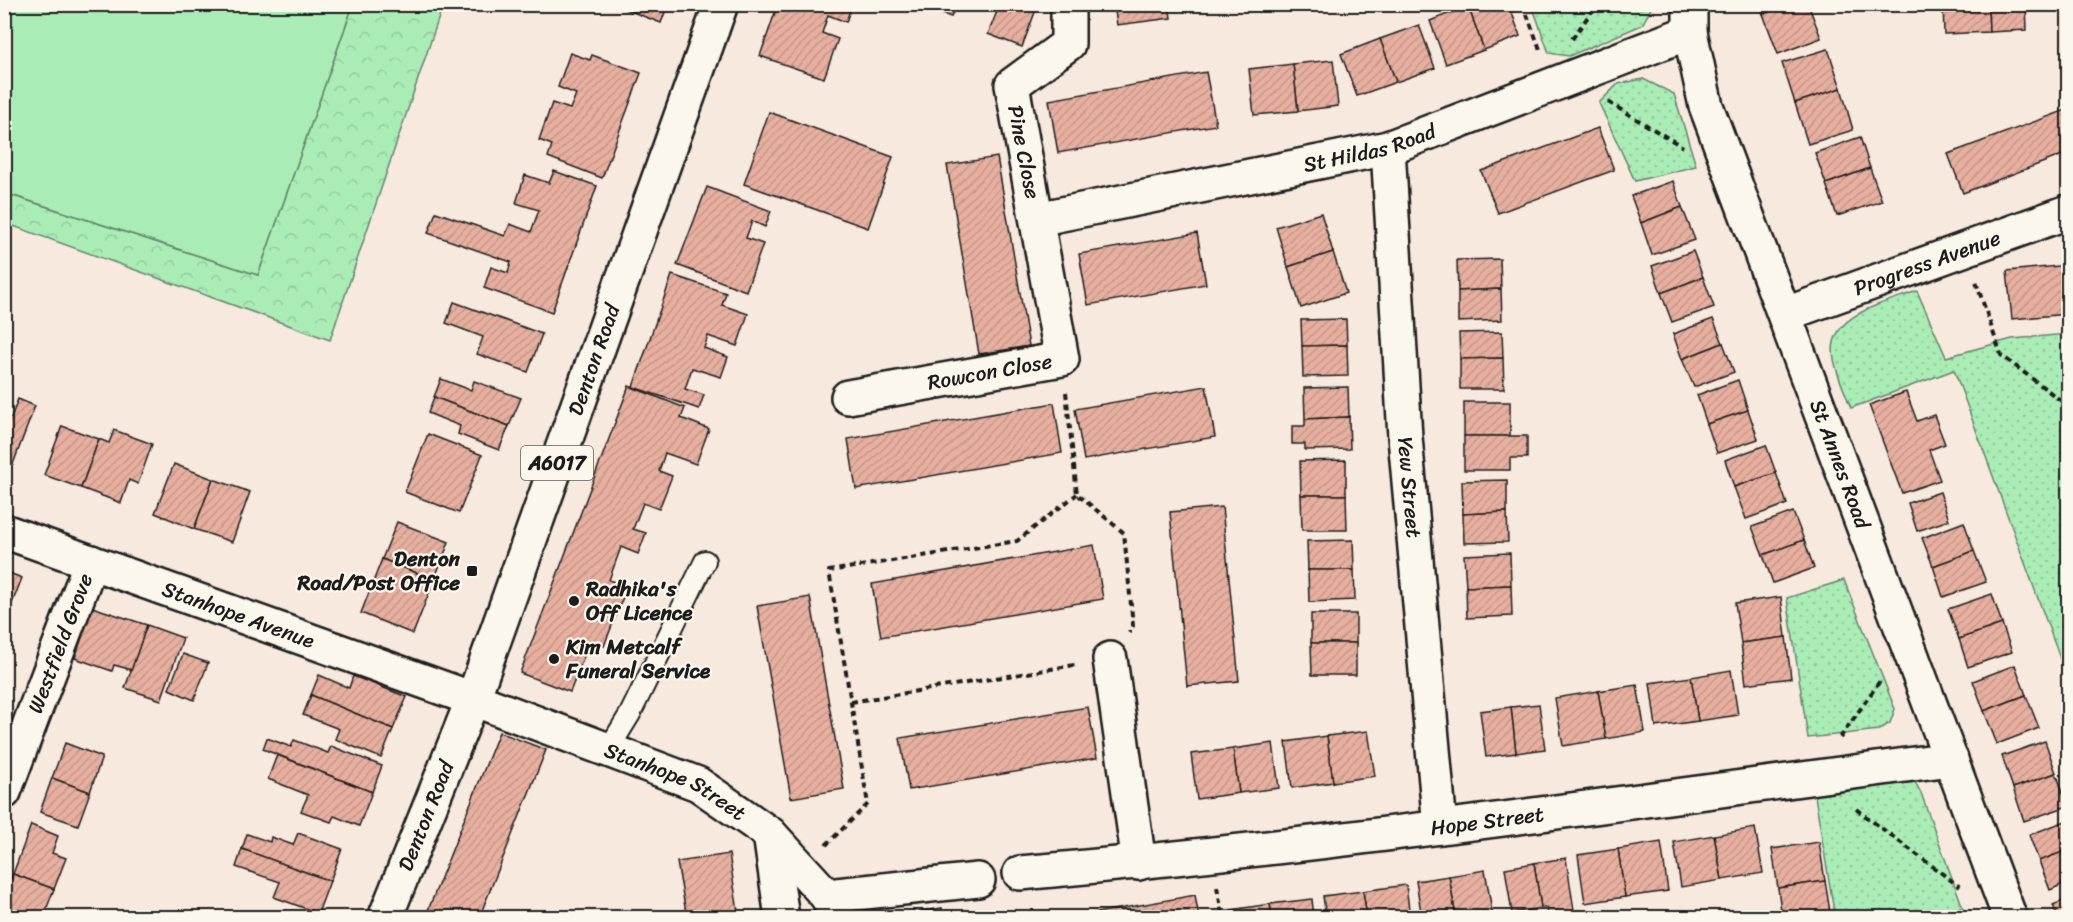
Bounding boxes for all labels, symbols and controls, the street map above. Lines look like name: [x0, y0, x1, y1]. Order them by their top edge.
street label: Pine Close: [996, 102, 1052, 202]
street label: St Hildas Road: [1300, 112, 1443, 184]
street label: Progress Avenue: [1848, 219, 2006, 307]
street label: Denton Road: [557, 297, 632, 421]
street label: Rowcon Close: [924, 342, 1055, 402]
street label: St Annes Road: [1799, 394, 1882, 536]
street label: Yew Street: [1386, 435, 1433, 539]
road number: A6017: [521, 446, 593, 480]
place label: Denton Road/Post Office: [297, 540, 461, 602]
marker: Denton Road/Post Office: [465, 564, 479, 578]
street label: Westfield Grove: [16, 567, 104, 719]
street label: Stanhope Avenue: [157, 570, 320, 660]
place label: Radhika's Off Licence: [585, 570, 693, 632]
marker: Radhika's Off Licence: [567, 594, 581, 608]
place label: Kim Metcalf Funeral Service: [565, 628, 711, 690]
marker: Kim Metcalf Funeral Service: [547, 652, 561, 666]
street label: Stanhope Street: [599, 731, 754, 831]
street label: Denton Road: [387, 753, 466, 877]
street label: Hope Street: [1428, 795, 1546, 847]

